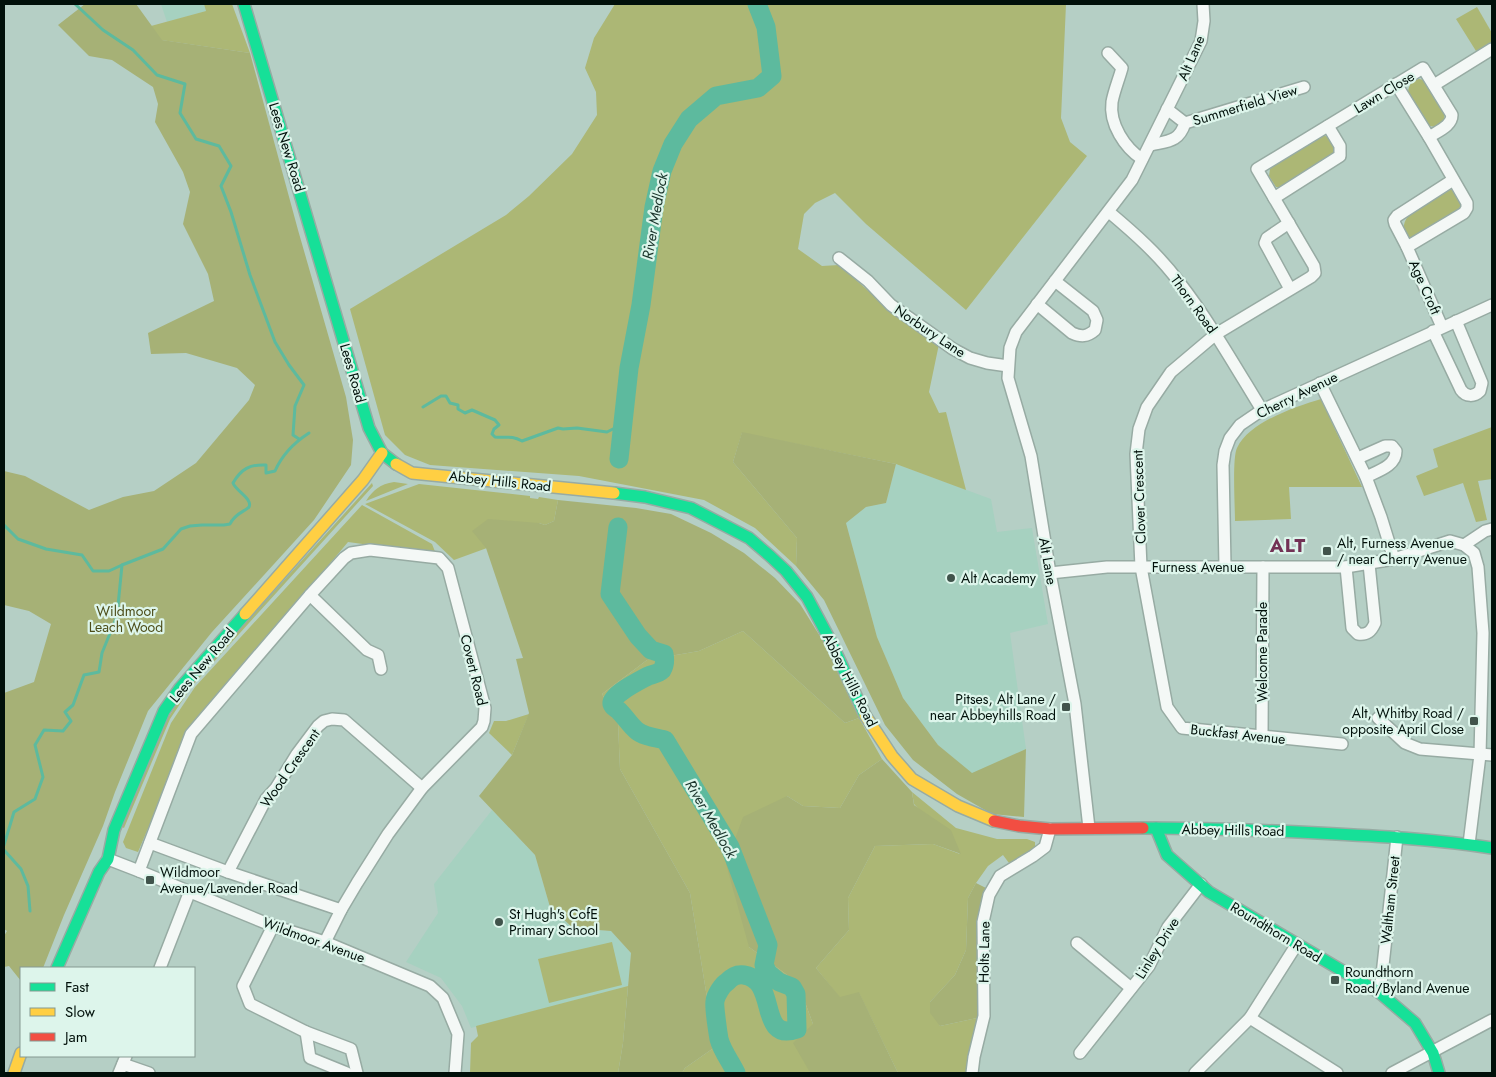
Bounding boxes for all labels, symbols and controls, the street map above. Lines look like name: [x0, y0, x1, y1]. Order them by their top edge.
street label: Alt Lane: [1172, 32, 1210, 84]
street label: Lawn Close: [1350, 66, 1418, 118]
street label: Summerfield View: [1190, 79, 1300, 130]
street label: Lees New Road: [264, 100, 310, 194]
water label: River Medlock: [637, 170, 674, 261]
street label: Age Croft: [1404, 257, 1446, 318]
street label: Thorn Road: [1166, 271, 1222, 337]
street label: Norbury Lane: [890, 300, 970, 362]
street label: Lees Road: [335, 341, 371, 405]
street label: Cherry Avenue: [1253, 367, 1341, 423]
street label: Clover Crescent: [1127, 449, 1151, 544]
street label: Abbey Hills Road: [448, 466, 552, 496]
district label: ALT: [1269, 532, 1306, 559]
place label: Alt, Furness Avenue / near Cherry Avenue: [1337, 533, 1467, 569]
street label: Alt Lane: [1034, 536, 1062, 586]
marker: Alt, Furness Avenue / near Cherry Avenue: [1321, 545, 1333, 557]
street label: Furness Avenue: [1152, 557, 1244, 577]
place label: Alt Academy: [961, 568, 1037, 588]
marker: Alt Academy: [945, 572, 957, 584]
park label: Wildmoor Leach Wood: [89, 601, 163, 637]
street label: Welcome Parade: [1252, 602, 1272, 702]
street label: Lees New Road: [165, 623, 239, 707]
street label: Abbey Hills Road: [818, 630, 882, 730]
street label: Covert Road: [455, 632, 493, 708]
place label: Pitses, Alt Lane / near Abbeyhills Road: [930, 689, 1056, 725]
marker: Pitses, Alt Lane / near Abbeyhills Road: [1060, 701, 1072, 713]
place label: Alt, Whitby Road / opposite April Close: [1342, 703, 1464, 739]
marker: Alt, Whitby Road / opposite April Close: [1468, 715, 1480, 727]
street label: Buckfast Avenue: [1189, 719, 1287, 749]
street label: Wood Crescent: [255, 724, 325, 811]
water label: River Medlock: [680, 776, 743, 863]
street label: Abbey Hills Road: [1181, 819, 1285, 841]
street label: Waltham Street: [1375, 854, 1405, 945]
place label: Wildmoor Avenue/Lavender Road: [160, 862, 298, 898]
marker: Wildmoor Avenue/Lavender Road: [144, 874, 156, 886]
street label: Roundthorn Road: [1227, 897, 1325, 967]
place label: St Hugh's CofE Primary School: [509, 904, 598, 940]
street label: Wildmoor Avenue: [260, 912, 368, 968]
street label: Linley Drive: [1130, 913, 1184, 983]
marker: St Hugh's CofE Primary School: [493, 916, 505, 928]
street label: Holts Lane: [973, 921, 995, 983]
place label: Roundthorn Road/Byland Avenue: [1345, 962, 1469, 998]
legend: [20, 967, 195, 1057]
marker: Roundthorn Road/Byland Avenue: [1329, 974, 1341, 986]
text: Fast: [65, 976, 89, 998]
text: Slow: [65, 1001, 96, 1023]
text: Jam: [63, 1026, 88, 1048]

